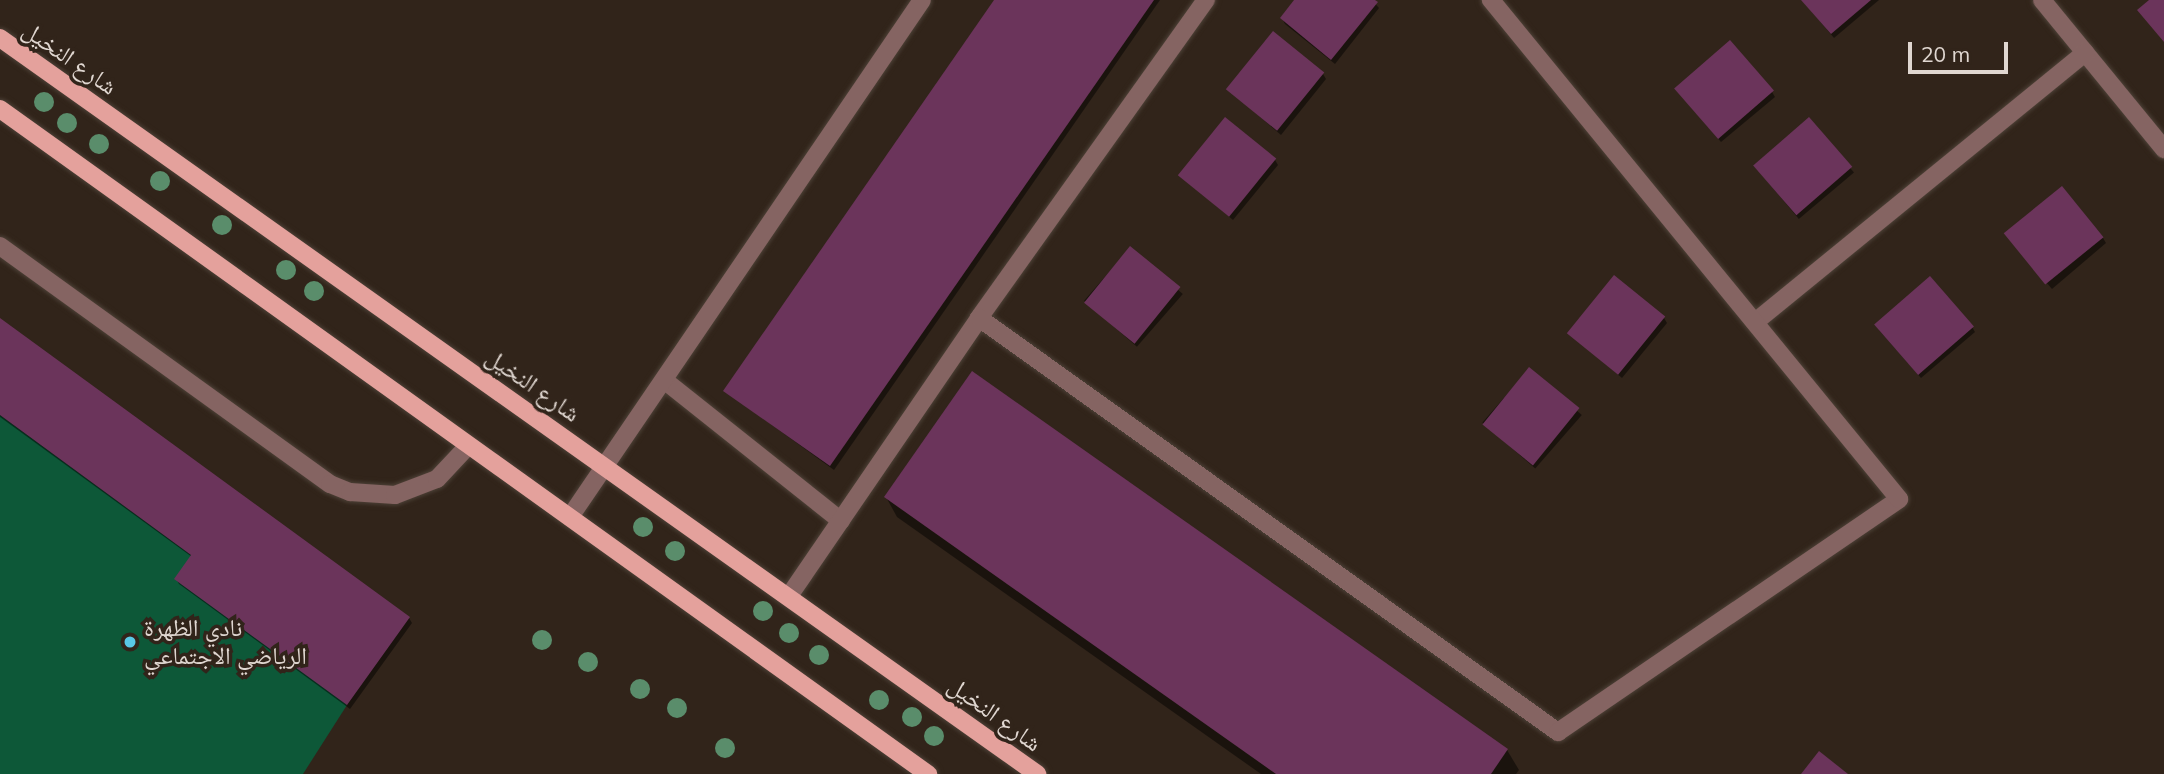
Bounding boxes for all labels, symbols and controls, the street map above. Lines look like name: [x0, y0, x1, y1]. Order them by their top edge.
street label: شارع النخيل: [17, 15, 123, 101]
scale bar: [1912, 28, 2012, 72]
text: 20 m: [1921, 41, 1970, 67]
street label: شارع النخيل: [480, 342, 586, 428]
place label: نادي الظهرة الرياضي الاجتماعي: [144, 614, 307, 670]
marker: نادي الظهرة الرياضي الاجتماعي: [122, 634, 138, 650]
street label: شارع النخيل: [943, 670, 1047, 758]

